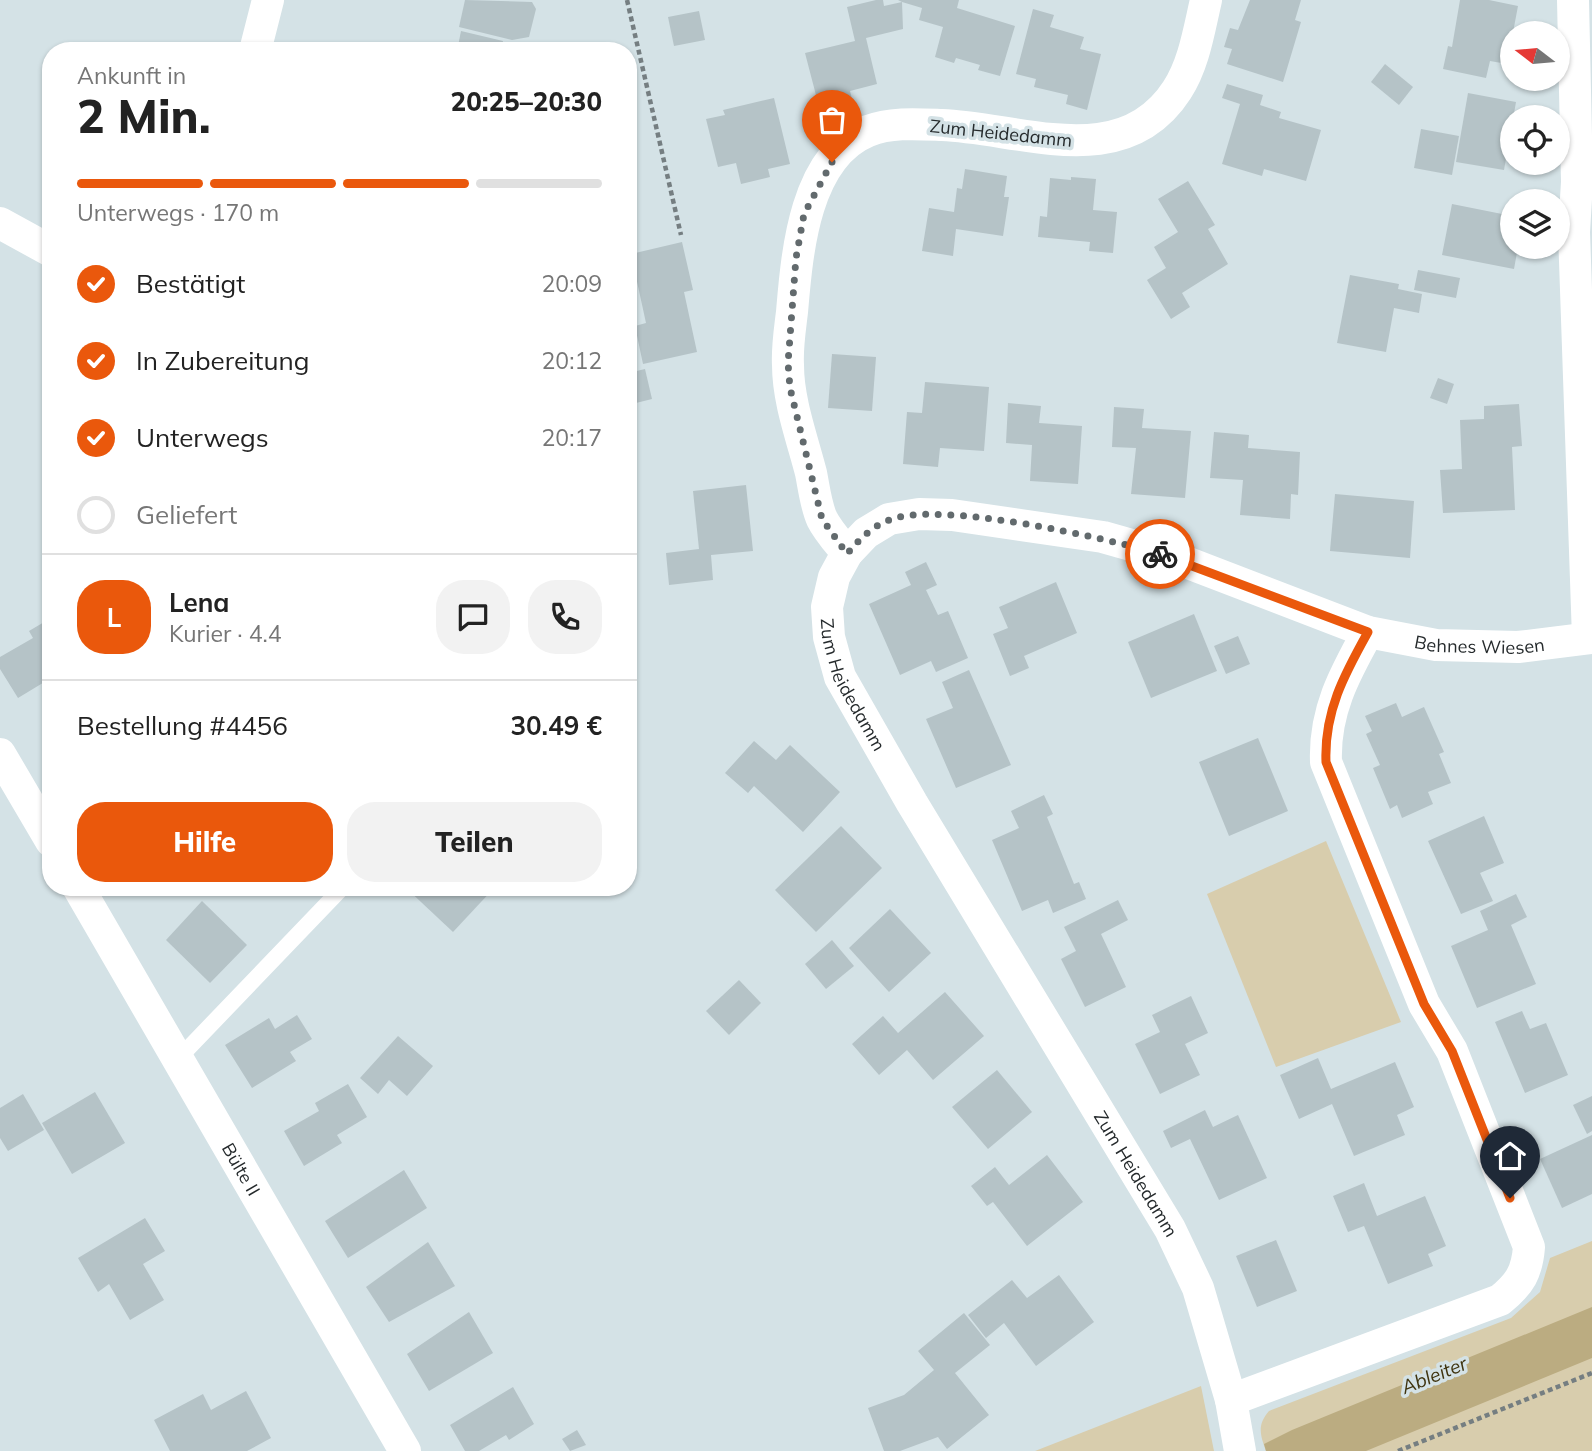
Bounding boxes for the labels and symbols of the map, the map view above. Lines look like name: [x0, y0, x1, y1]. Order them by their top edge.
north arrow: [1500, 21, 1570, 91]
pin: [802, 90, 862, 162]
street label: Zum Heidedamm: [929, 114, 1073, 152]
courier: [1125, 519, 1195, 589]
street label: Zum Heidedamm: [816, 617, 891, 755]
street label: Behnes Wiesen: [1413, 630, 1546, 659]
street label: Zum Heidedamm: [1089, 1106, 1183, 1241]
pin: [1480, 1126, 1540, 1198]
street label: Bülte II: [217, 1139, 266, 1199]
water label: Ableiter: [1397, 1351, 1471, 1399]

